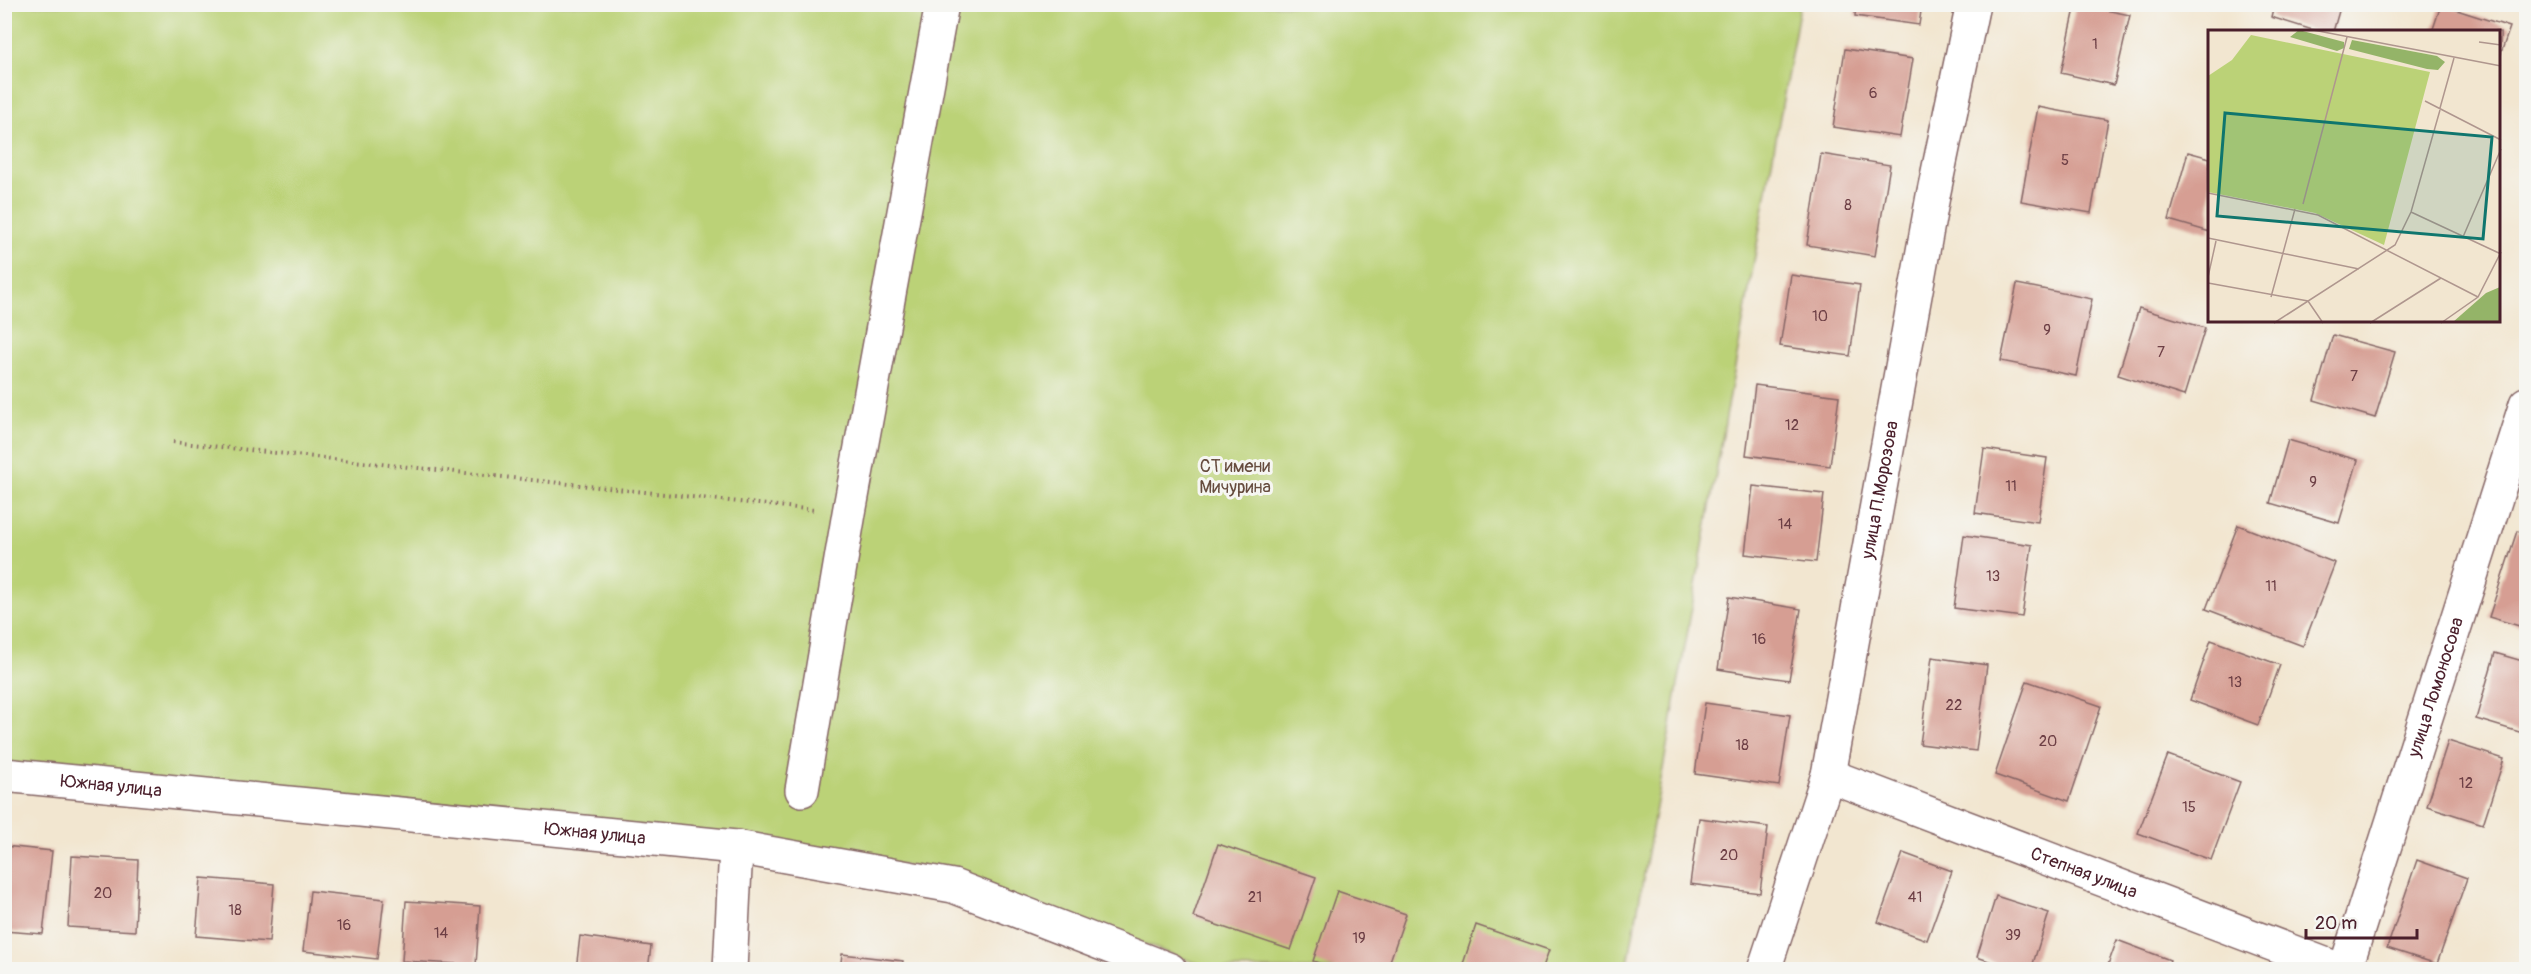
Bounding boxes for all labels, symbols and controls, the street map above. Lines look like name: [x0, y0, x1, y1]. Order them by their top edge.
inset map: [2208, 30, 2501, 322]
house number: 1: [2092, 35, 2098, 54]
house number: 6: [1869, 84, 1877, 103]
house number: 5: [2061, 151, 2069, 170]
house number: 8: [1844, 196, 1852, 215]
house number: 10: [1812, 307, 1828, 326]
house number: 9: [2043, 321, 2051, 340]
house number: 7: [2157, 343, 2165, 362]
house number: 7: [2350, 367, 2358, 386]
house number: 12: [1785, 416, 1799, 435]
street label: улица П.Морозова: [1856, 419, 1904, 562]
park label: СТ имени Мичурина: [1199, 455, 1271, 499]
house number: 9: [2309, 473, 2317, 492]
house number: 11: [2005, 477, 2017, 496]
house number: 14: [1778, 515, 1793, 534]
house number: 13: [1986, 567, 2000, 586]
house number: 11: [2265, 577, 2277, 596]
street label: улица Ломоносова: [2402, 614, 2469, 761]
house number: 16: [1752, 630, 1766, 649]
house number: 13: [2228, 673, 2242, 692]
house number: 22: [1946, 696, 1962, 715]
house number: 20: [2039, 732, 2057, 751]
house number: 18: [1735, 736, 1749, 755]
street label: Южная улица: [60, 769, 163, 802]
house number: 12: [2459, 774, 2473, 793]
house number: 15: [2182, 798, 2196, 817]
street label: Южная улица: [543, 817, 647, 850]
street label: Степная улица: [2027, 842, 2141, 903]
house number: 20: [1720, 846, 1738, 865]
house number: 20: [94, 884, 112, 903]
house number: 21: [1248, 888, 1262, 907]
house number: 41: [1908, 888, 1922, 907]
house number: 18: [228, 901, 242, 920]
scale bar: [2306, 902, 2417, 940]
text: 20 m: [2315, 912, 2357, 935]
house number: 16: [337, 916, 351, 935]
house number: 14: [434, 924, 449, 943]
house number: 39: [2005, 926, 2021, 945]
house number: 19: [1352, 929, 1366, 948]

